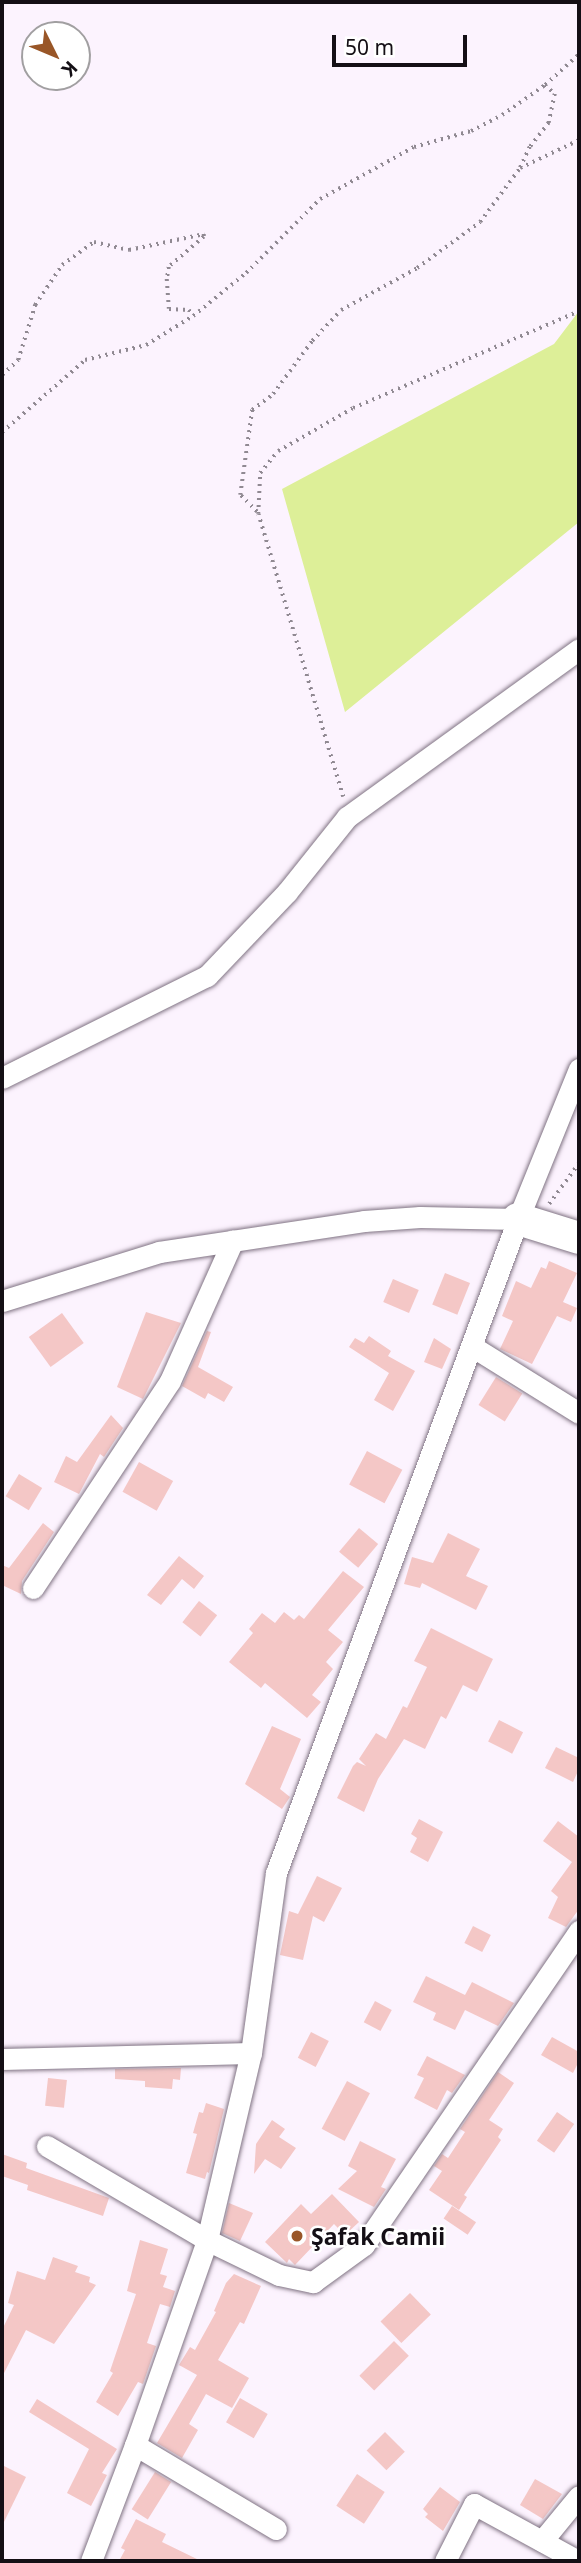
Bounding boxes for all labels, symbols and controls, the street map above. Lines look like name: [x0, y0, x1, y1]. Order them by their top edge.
north arrow: [21, 21, 91, 91]
scale bar: [336, 21, 471, 65]
text: 50 m: [345, 33, 394, 61]
text: K: [56, 55, 84, 82]
place label: Şafak Camii: [311, 2222, 445, 2250]
marker: Şafak Camii: [289, 2228, 305, 2244]

